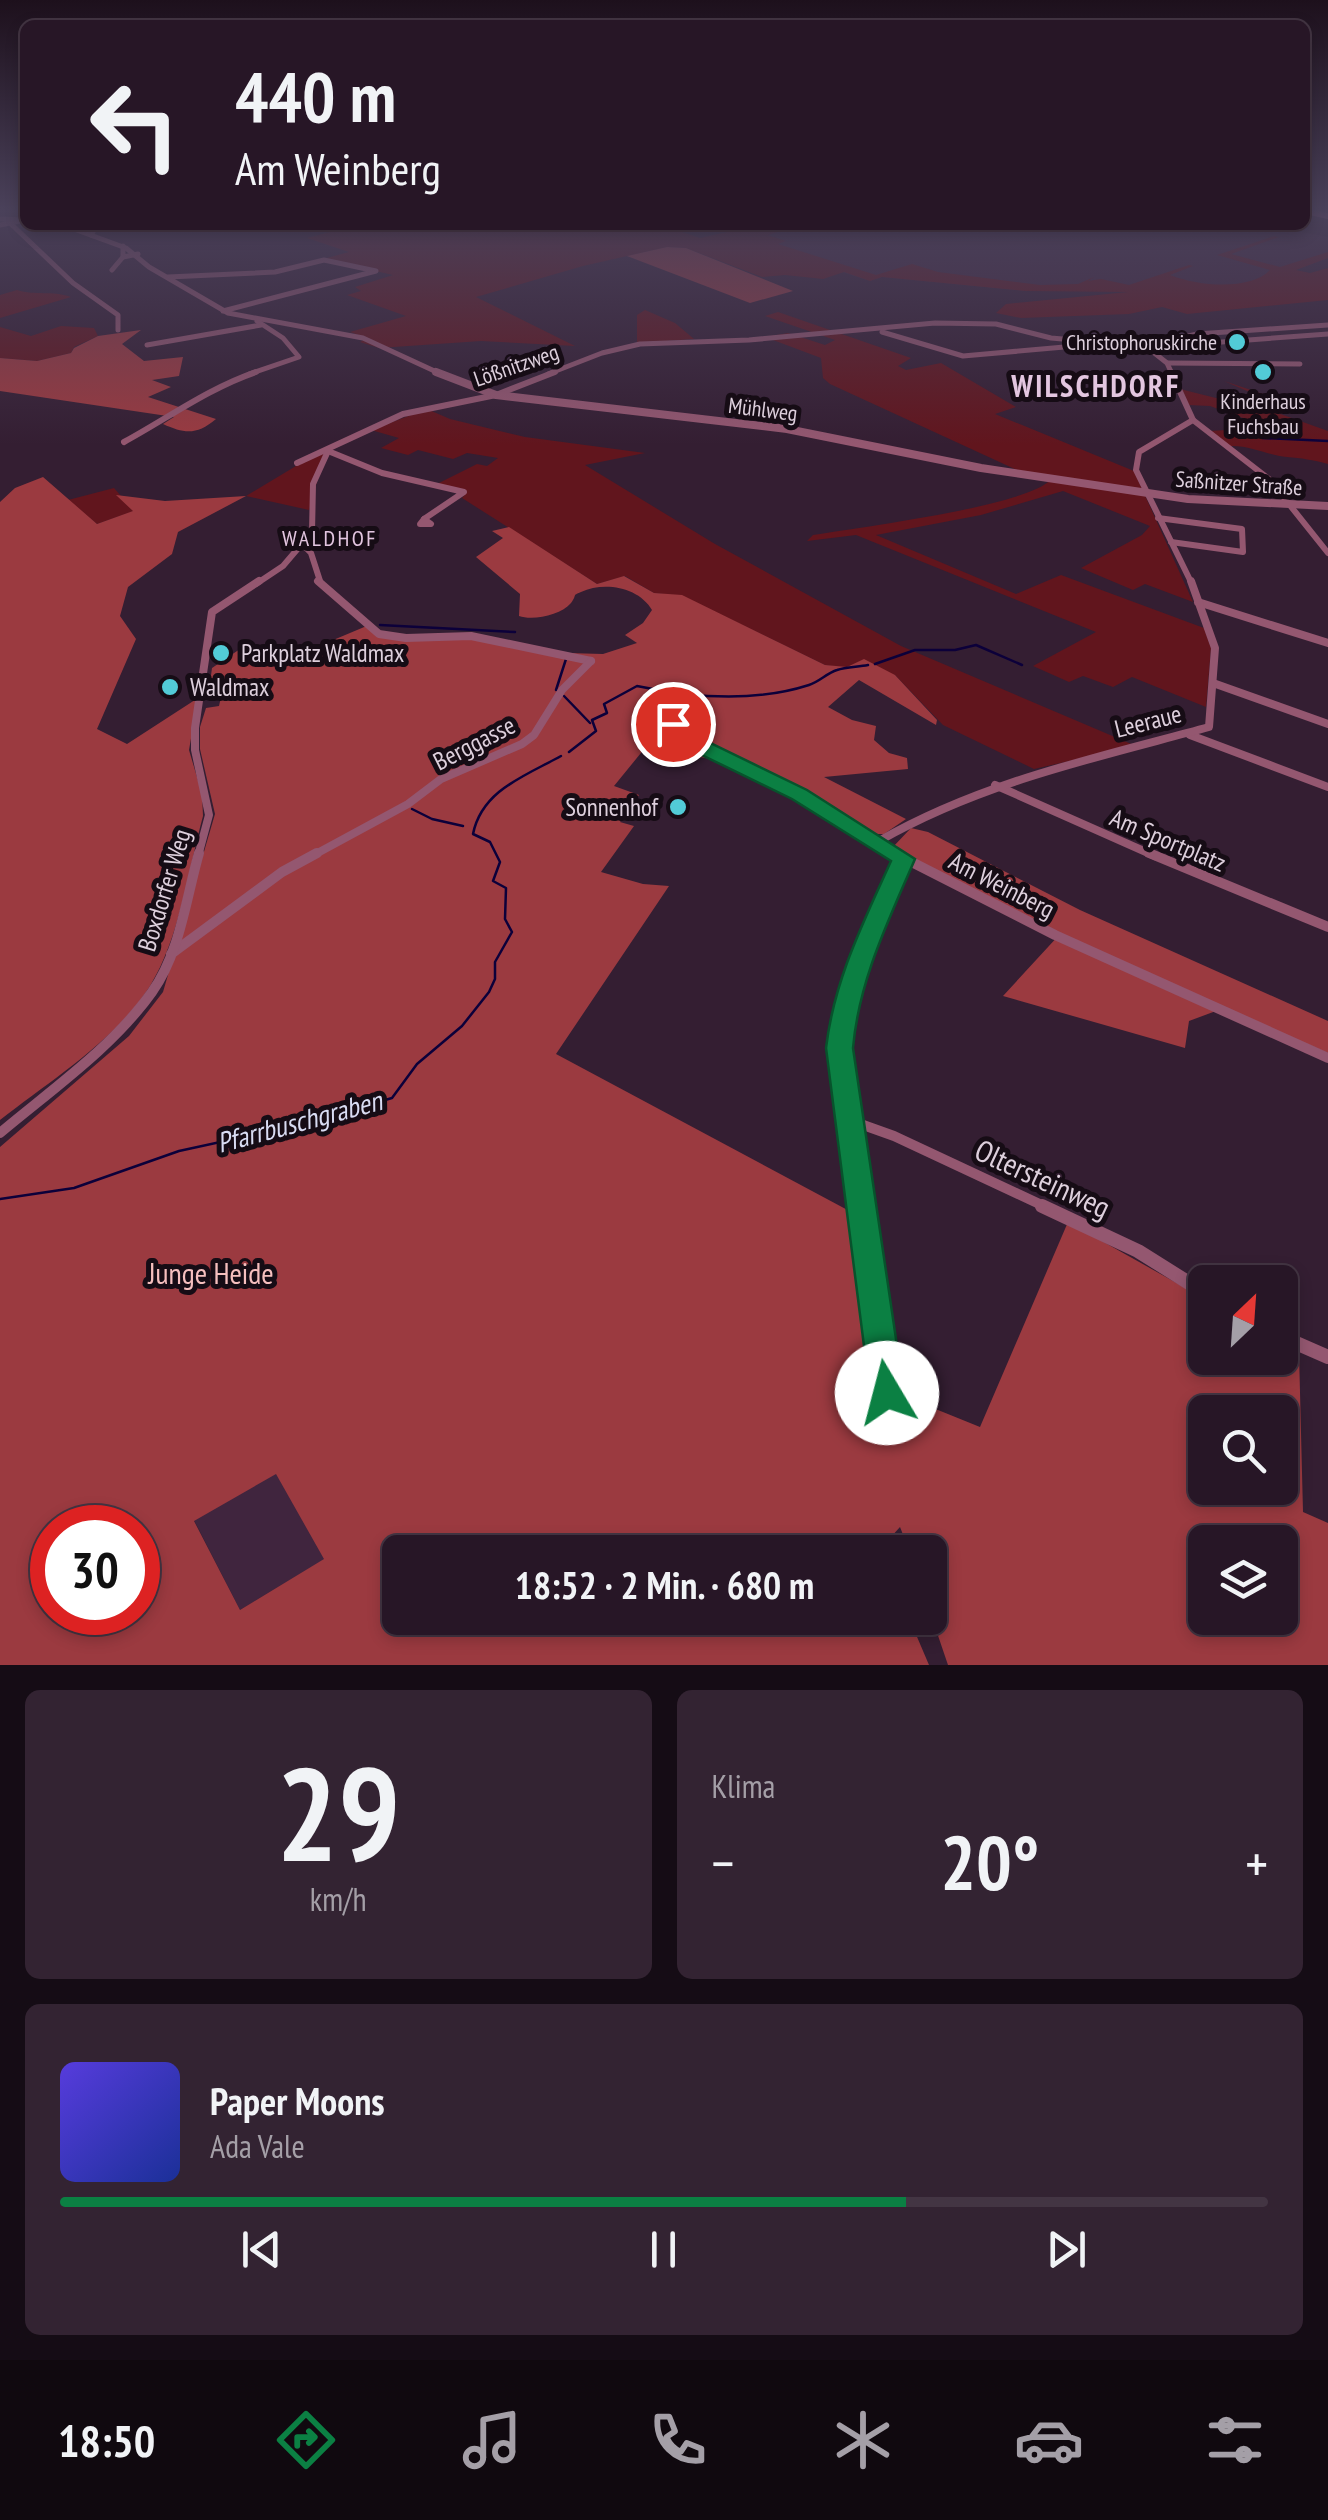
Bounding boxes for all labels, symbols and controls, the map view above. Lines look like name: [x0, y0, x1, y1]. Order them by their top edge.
text: 440 m: [235, 51, 396, 141]
icon: left: [70, 60, 200, 190]
text: Am Weinberg: [235, 139, 441, 197]
place label: Christophoruskirche: [1066, 328, 1217, 356]
marker: Christophoruskirche: [1226, 331, 1248, 353]
street label: Lößnitzweg: [470, 337, 562, 393]
marker: Kinderhaus Fuchsbau: [1252, 361, 1274, 383]
district label: WILSCHDORF: [1010, 366, 1181, 405]
place label: Kinderhaus Fuchsbau: [1220, 387, 1306, 440]
street label: Mühlweg: [727, 391, 799, 427]
street label: Saßnitzer Straße: [1175, 465, 1303, 501]
district label: WALDHOF: [282, 524, 378, 552]
place label: Parkplatz Waldmax: [241, 637, 404, 669]
marker: Parkplatz Waldmax: [210, 642, 232, 664]
place label: Waldmax: [190, 671, 269, 703]
marker: Waldmax: [159, 676, 181, 698]
pin: [631, 682, 716, 767]
icon: arrive: [646, 697, 701, 752]
street label: Leeraue: [1111, 697, 1185, 745]
street label: Berggasse: [428, 709, 520, 777]
place label: Sonnenhof: [565, 791, 660, 823]
marker: Sonnenhof: [667, 796, 689, 818]
street label: Am Sportplatz: [1105, 801, 1231, 879]
street label: Boxdorfer Weg: [130, 825, 198, 955]
street label: Am Weinberg: [944, 845, 1060, 925]
water label: Pfarrbuschgraben: [212, 1081, 387, 1161]
street label: Oltersteinweg: [969, 1130, 1117, 1226]
park label: Junge Heide: [147, 1253, 274, 1292]
north arrow: [1188, 1265, 1298, 1375]
map controls: [1188, 1265, 1298, 1635]
position arrow: [835, 1341, 939, 1445]
button: search: [1188, 1395, 1298, 1505]
speed limit sign: 30: [30, 1505, 160, 1635]
button: layers: [1188, 1525, 1298, 1635]
text: 18:52 · 2 Min. · 680 m: [515, 1560, 814, 1609]
text: 29: [276, 1729, 400, 1897]
text: Klima: [712, 1765, 775, 1807]
text: 20°: [940, 1814, 1039, 1911]
text: −: [712, 1827, 734, 1898]
text: +: [1245, 1827, 1268, 1898]
text: km/h: [310, 1878, 367, 1920]
text: Paper Moons: [210, 2076, 385, 2125]
text: Ada Vale: [210, 2125, 305, 2167]
icon: previous: [234, 2222, 289, 2277]
icon: pause: [636, 2222, 691, 2277]
icon: next: [1039, 2222, 1094, 2277]
icon: directions: [271, 2405, 341, 2475]
icon: music: [457, 2405, 527, 2475]
icon: phone: [643, 2405, 713, 2475]
icon: climate: [828, 2405, 898, 2475]
icon: car: [1014, 2405, 1084, 2475]
icon: filters: [1200, 2405, 1270, 2475]
text: 18:50: [58, 2411, 155, 2469]

